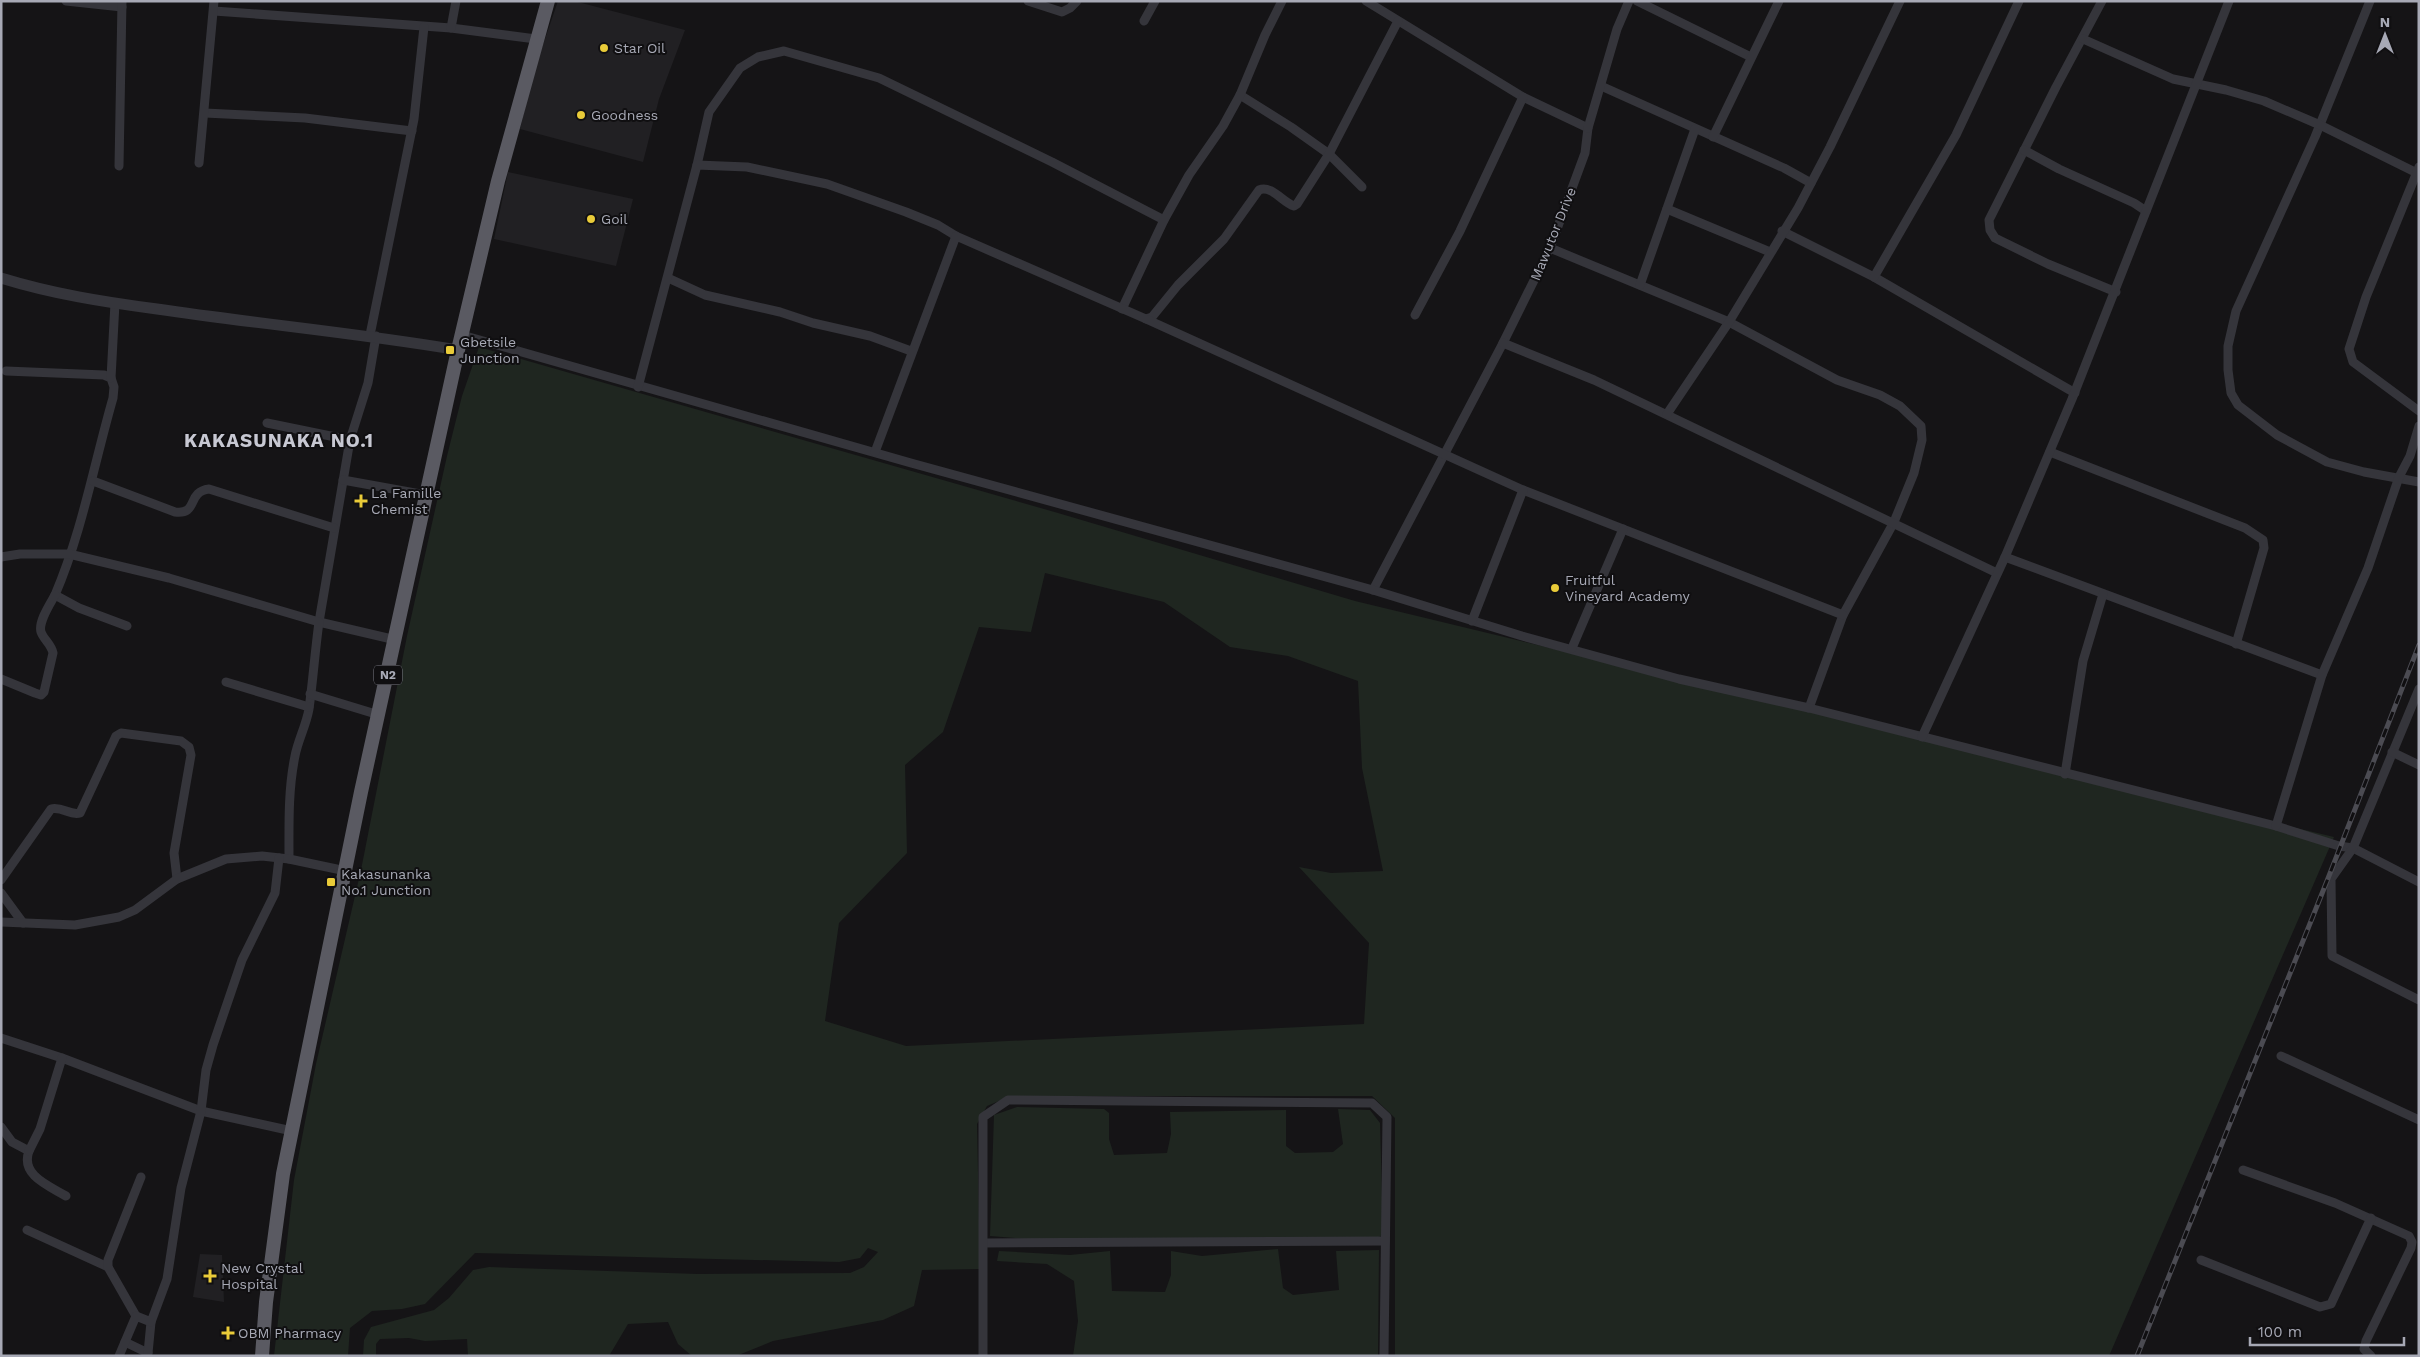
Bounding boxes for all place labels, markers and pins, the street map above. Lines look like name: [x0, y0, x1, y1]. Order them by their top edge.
place label: Star Oil: [614, 40, 666, 56]
marker: Star Oil: [598, 42, 610, 54]
place label: Goodness: [591, 107, 658, 123]
marker: Goodness: [575, 109, 587, 121]
place label: Goil: [601, 211, 628, 227]
marker: Goil: [585, 213, 597, 225]
place label: Gbetsile Junction: [460, 334, 520, 366]
marker: Gbetsile Junction: [444, 344, 456, 356]
place label: La Famille Chemist: [371, 485, 441, 517]
marker: La Famille Chemist: [355, 495, 367, 507]
place label: Fruitful Vineyard Academy: [1565, 572, 1691, 604]
marker: Fruitful Vineyard Academy: [1549, 582, 1561, 594]
place label: Kakasunanka No.1 Junction: [341, 866, 431, 898]
marker: Kakasunanka No.1 Junction: [325, 876, 337, 888]
place label: New Crystal Hospital: [221, 1260, 304, 1292]
marker: New Crystal Hospital: [203, 1269, 217, 1283]
place label: OBM Pharmacy: [238, 1325, 342, 1341]
marker: OBM Pharmacy: [222, 1327, 234, 1339]

